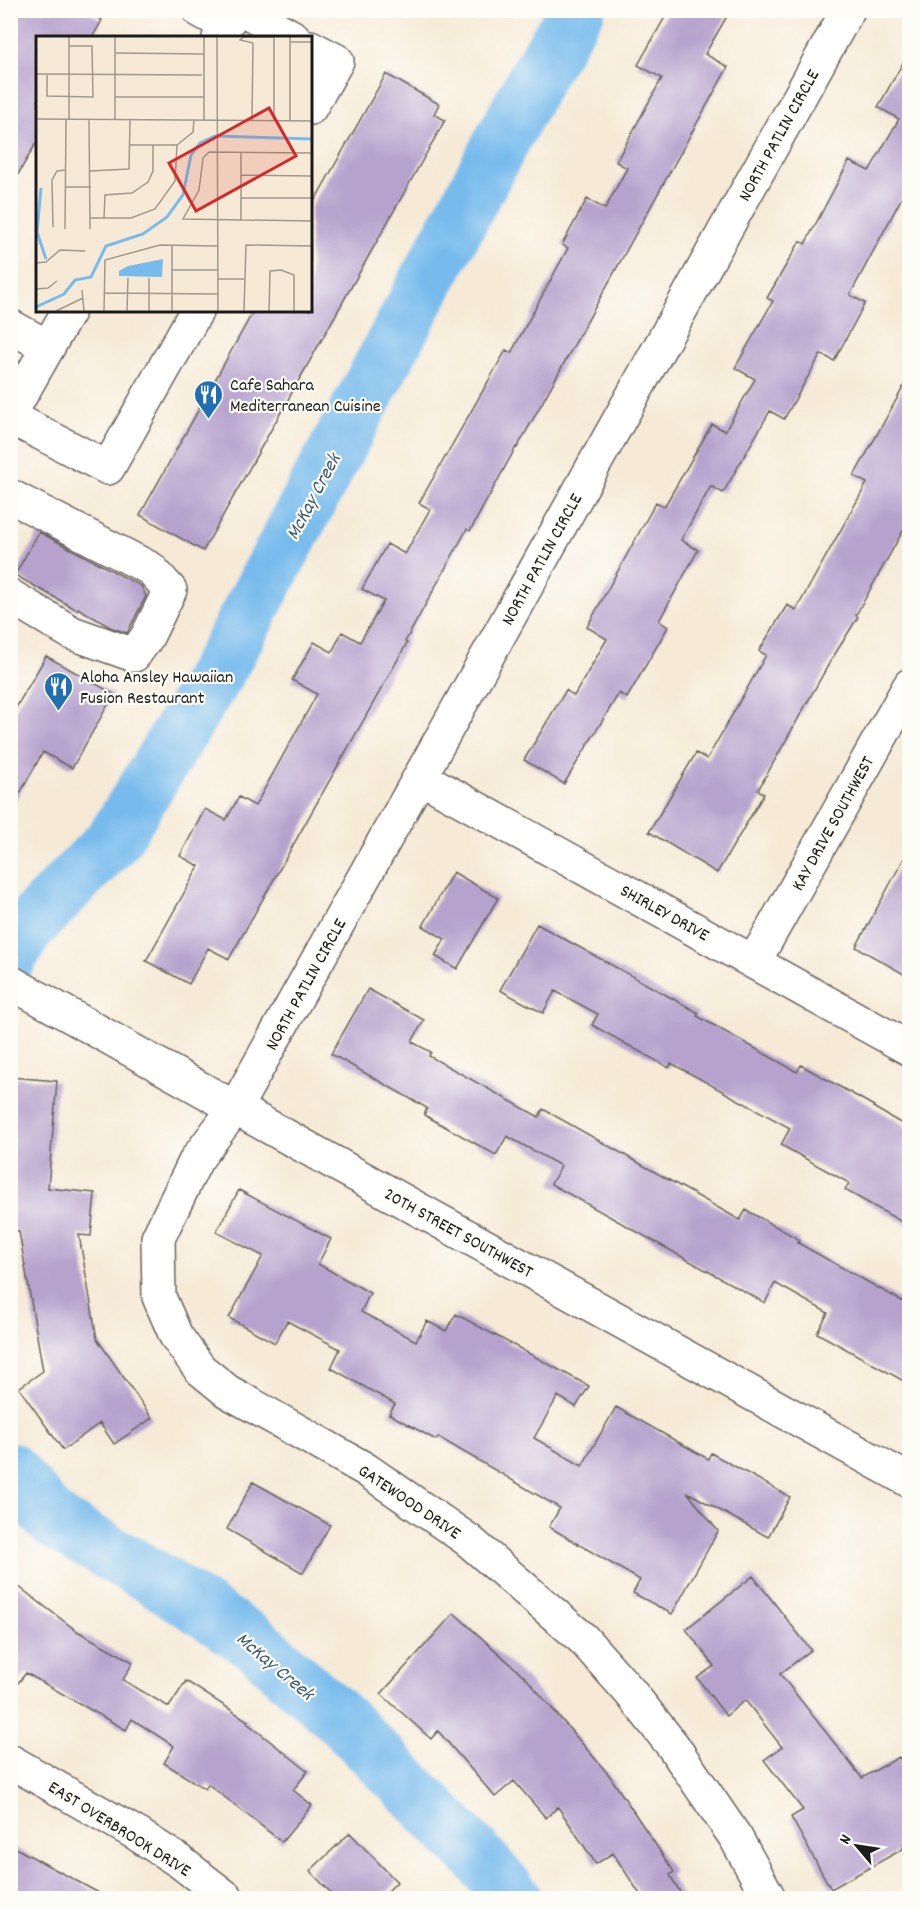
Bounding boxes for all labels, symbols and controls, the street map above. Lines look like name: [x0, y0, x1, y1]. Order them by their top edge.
inset map: [36, 36, 312, 312]
street label: NORTH PATLIN CIRCLE: [734, 66, 827, 207]
place label: Cafe Sahara Mediterranean Cuisine: [230, 374, 381, 420]
restaurant icon: Cafe Sahara Mediterranean Cuisine: [193, 378, 225, 420]
water label: McKay Creek: [280, 448, 350, 546]
street label: NORTH PATLIN CIRCLE: [497, 490, 590, 631]
place label: Aloha Ansley Hawaiian Fusion Restaurant: [80, 666, 233, 712]
restaurant icon: Aloha Ansley Hawaiian Fusion Restaurant: [43, 670, 75, 712]
street label: KAY DRIVE SOUTHWEST: [787, 752, 882, 896]
street label: SHIRLEY DRIVE: [615, 879, 713, 949]
street label: NORTH PATLIN CIRCLE: [261, 915, 354, 1056]
street label: 20TH STREET SOUTHWEST: [379, 1183, 537, 1286]
street label: GATEWOOD DRIVE: [352, 1459, 465, 1547]
water label: McKay Creek: [229, 1626, 321, 1709]
street label: EAST OVERBROOK DRIVE: [42, 1776, 195, 1884]
north arrow: [827, 1816, 887, 1876]
text: N: [834, 1831, 858, 1849]

